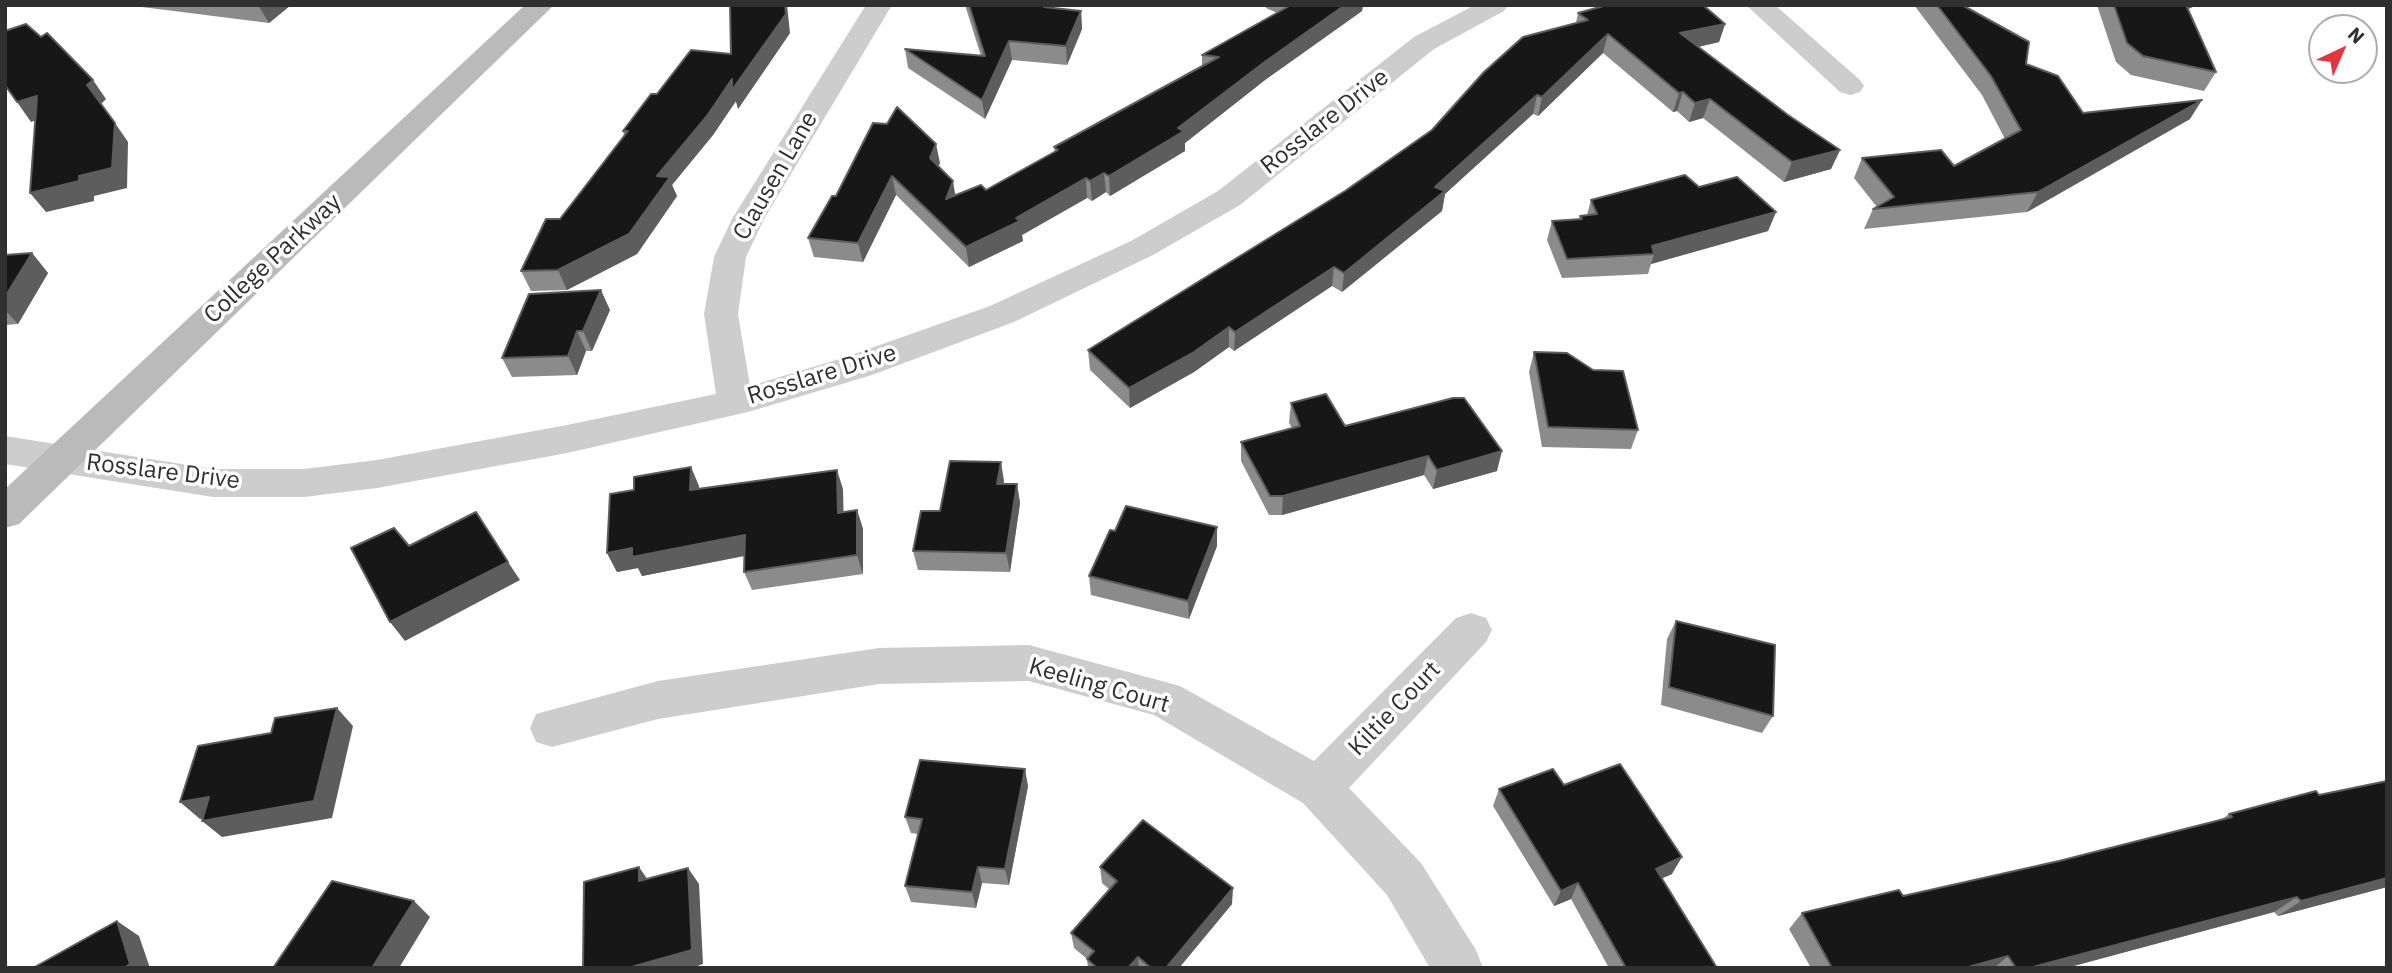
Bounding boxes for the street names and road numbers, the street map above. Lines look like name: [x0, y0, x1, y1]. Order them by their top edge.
street label: Rosslare Drive: [1255, 63, 1395, 181]
street label: Clausen Lane: [728, 107, 824, 245]
street label: College Parkway: [198, 188, 348, 330]
street label: Rosslare Drive: [744, 339, 900, 411]
street label: Rosslare Drive: [85, 448, 241, 496]
street label: Keeling Court: [1025, 652, 1173, 720]
street label: Kiltie Court: [1343, 656, 1447, 762]

